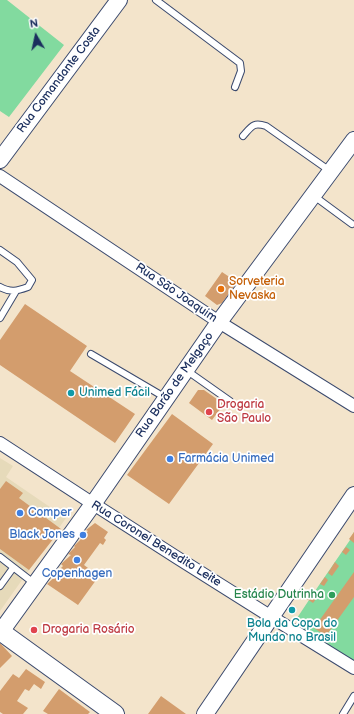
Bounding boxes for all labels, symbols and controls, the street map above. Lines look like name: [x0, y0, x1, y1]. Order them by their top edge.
north arrow: [16, 16, 56, 56]
text: N: [29, 17, 39, 31]
street label: Rua Comandante Costa: [14, 24, 104, 136]
street label: Rua São Joaquim: [132, 260, 220, 326]
place label: Sorveteria Nevaska: [229, 275, 285, 303]
marker: Sorveteria Nevaska: [216, 284, 226, 294]
street label: Rua Barão de Melgaço: [133, 329, 217, 441]
place label: Unimed Fácil: [79, 386, 150, 400]
marker: Unimed Fácil: [66, 388, 76, 398]
place label: Drogaria São Paulo: [217, 398, 271, 426]
marker: Drogaria São Paulo: [204, 407, 214, 417]
place label: Farmácia Unimed: [178, 452, 274, 466]
marker: Farmácia Unimed: [165, 454, 175, 464]
street label: Rua Coronel Benedito Leite: [88, 498, 224, 590]
place label: Comper: [28, 506, 72, 520]
marker: Comper: [15, 508, 25, 518]
place label: Black Jones: [9, 528, 75, 542]
marker: Black Jones: [78, 530, 88, 540]
marker: Copenhagen: [72, 555, 82, 565]
place label: Copenhagen: [42, 567, 112, 581]
place label: Estádio Dutrinha: [234, 588, 324, 602]
marker: Estádio Dutrinha: [327, 590, 337, 600]
marker: Bola da Copa do Mundo no Brasil: [287, 605, 297, 615]
place label: Bola da Copa do Mundo no Brasil: [247, 617, 337, 645]
place label: Drogaria Rosário: [42, 623, 135, 637]
marker: Drogaria Rosário: [29, 625, 39, 635]

